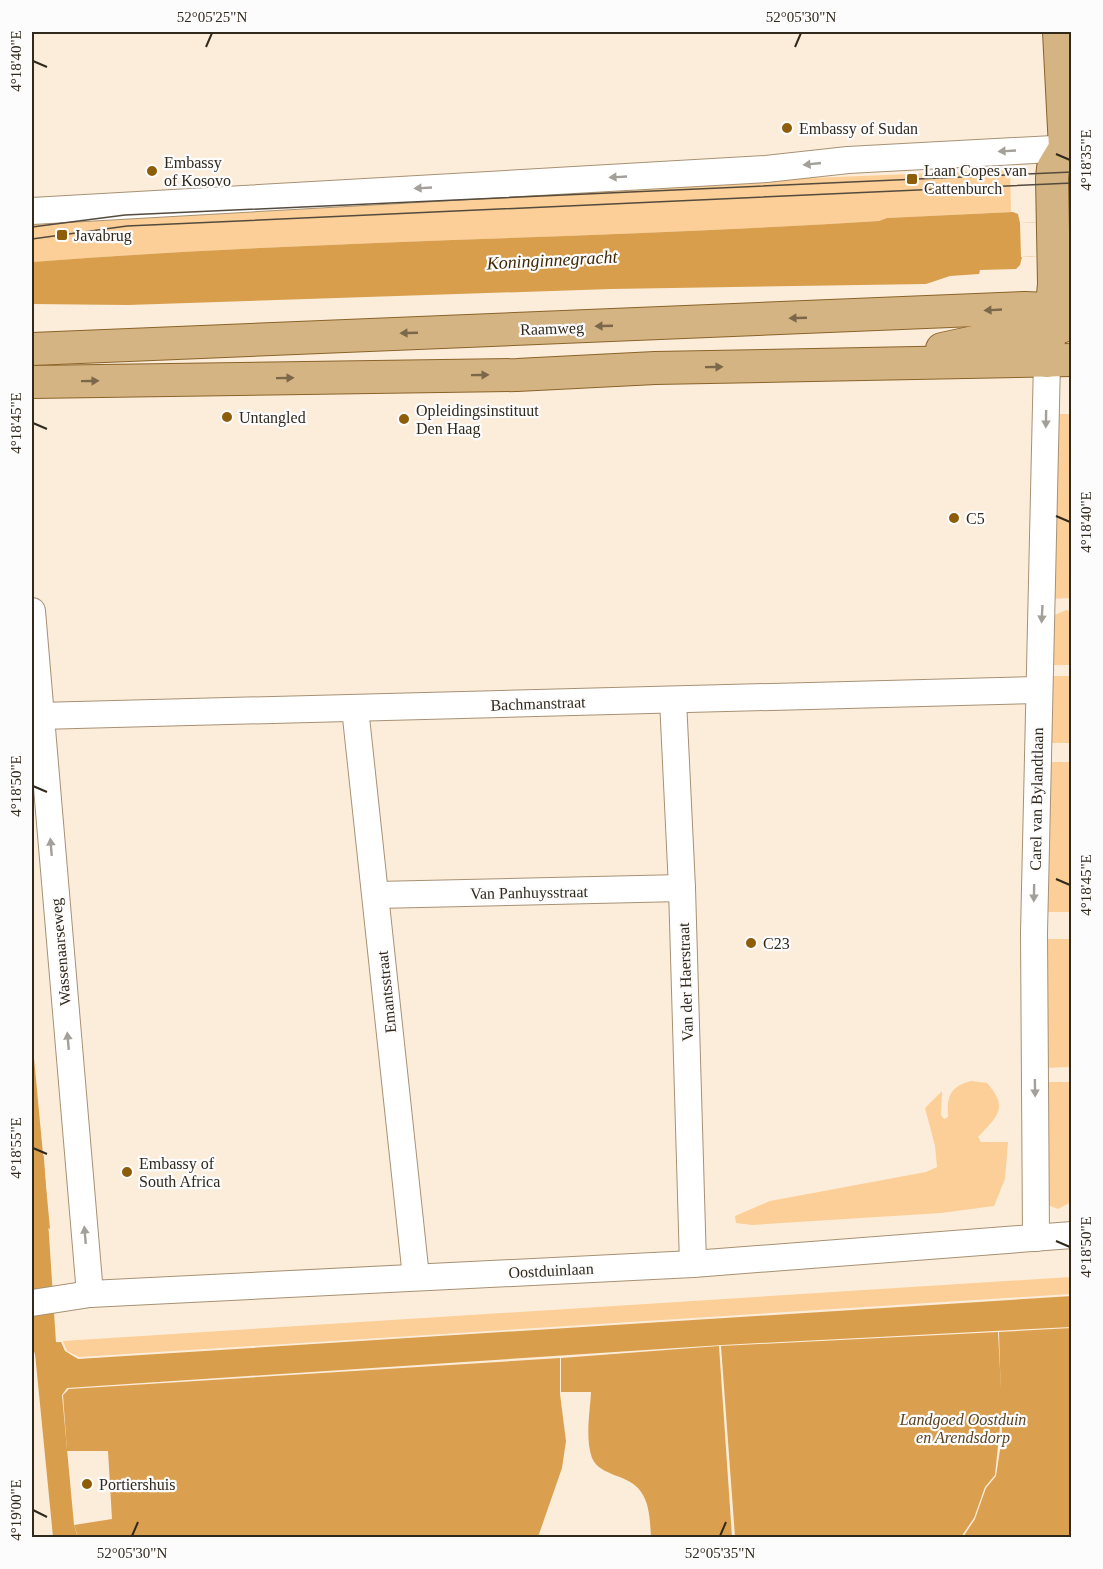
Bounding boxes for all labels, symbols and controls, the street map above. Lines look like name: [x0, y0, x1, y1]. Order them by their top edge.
text: 52°05'25"N: [177, 9, 247, 25]
text: 52°05'30"N: [766, 9, 836, 25]
text: 4°18'40"E: [8, 30, 24, 92]
place label: Embassy of Sudan: [799, 120, 918, 138]
marker: Embassy of Sudan: [780, 121, 794, 135]
text: 4°18'35"E: [1078, 129, 1094, 191]
one-way arrow: [997, 147, 1016, 156]
place label: Embassy of Kosovo: [164, 154, 231, 189]
one-way arrow: [803, 159, 822, 169]
place label: Laan Copes van Cattenburch: [924, 162, 1027, 197]
marker: Embassy of Kosovo: [145, 164, 159, 178]
marker: Laan Copes van Cattenburch: [905, 172, 919, 186]
one-way arrow: [608, 173, 627, 182]
one-way arrow: [413, 184, 432, 193]
place label: Javabrug: [74, 227, 132, 245]
marker: Javabrug: [55, 228, 69, 242]
water label: Koninginnegracht: [485, 247, 619, 273]
one-way arrow: [984, 305, 1003, 314]
one-way arrow: [789, 313, 808, 322]
street label: Raamweg: [520, 319, 584, 339]
one-way arrow: [594, 321, 613, 330]
one-way arrow: [399, 329, 418, 338]
one-way arrow: [704, 362, 723, 371]
one-way arrow: [470, 371, 489, 380]
one-way arrow: [275, 373, 294, 383]
one-way arrow: [80, 376, 99, 386]
text: 4°18'45"E: [8, 392, 24, 454]
place label: Opleidingsinstituut Den Haag: [416, 402, 539, 438]
place label: Untangled: [239, 409, 306, 427]
marker: Untangled: [220, 410, 234, 424]
one-way arrow: [1041, 410, 1051, 429]
marker: Opleidingsinstituut Den Haag: [397, 412, 411, 426]
text: 4°18'40"E: [1078, 491, 1094, 553]
place label: C5: [966, 510, 985, 527]
marker: C5: [947, 511, 961, 525]
one-way arrow: [1038, 605, 1047, 624]
street label: Bachmanstraat: [490, 693, 586, 714]
street label: Carel van Bylandtlaan: [1027, 727, 1047, 871]
text: 4°18'50"E: [8, 755, 24, 817]
one-way arrow: [46, 837, 56, 856]
text: 4°18'45"E: [1078, 854, 1094, 916]
street label: Van Panhuysstraat: [470, 883, 589, 903]
one-way arrow: [1029, 884, 1039, 903]
street label: Wassenaarseweg: [47, 897, 75, 1006]
street label: Van der Haerstraat: [675, 922, 696, 1042]
place label: C23: [763, 935, 790, 952]
marker: C23: [744, 936, 758, 950]
street label: Emantsstraat: [374, 949, 399, 1034]
one-way arrow: [63, 1032, 73, 1051]
one-way arrow: [1030, 1079, 1040, 1098]
text: 4°18'55"E: [8, 1117, 24, 1179]
place label: Embassy of South Africa: [139, 1155, 220, 1190]
marker: Embassy of South Africa: [120, 1165, 134, 1179]
text: 4°18'50"E: [1078, 1216, 1094, 1278]
one-way arrow: [80, 1226, 89, 1245]
street label: Oostduinlaan: [508, 1260, 594, 1281]
park label: Landgoed Oostduin en Arendsdorp: [899, 1411, 1026, 1447]
place label: Portiershuis: [99, 1476, 175, 1493]
marker: Portiershuis: [80, 1477, 94, 1491]
text: 4°19'00"E: [8, 1479, 24, 1541]
text: 52°05'30"N: [97, 1545, 167, 1561]
text: 52°05'35"N: [685, 1545, 755, 1561]

